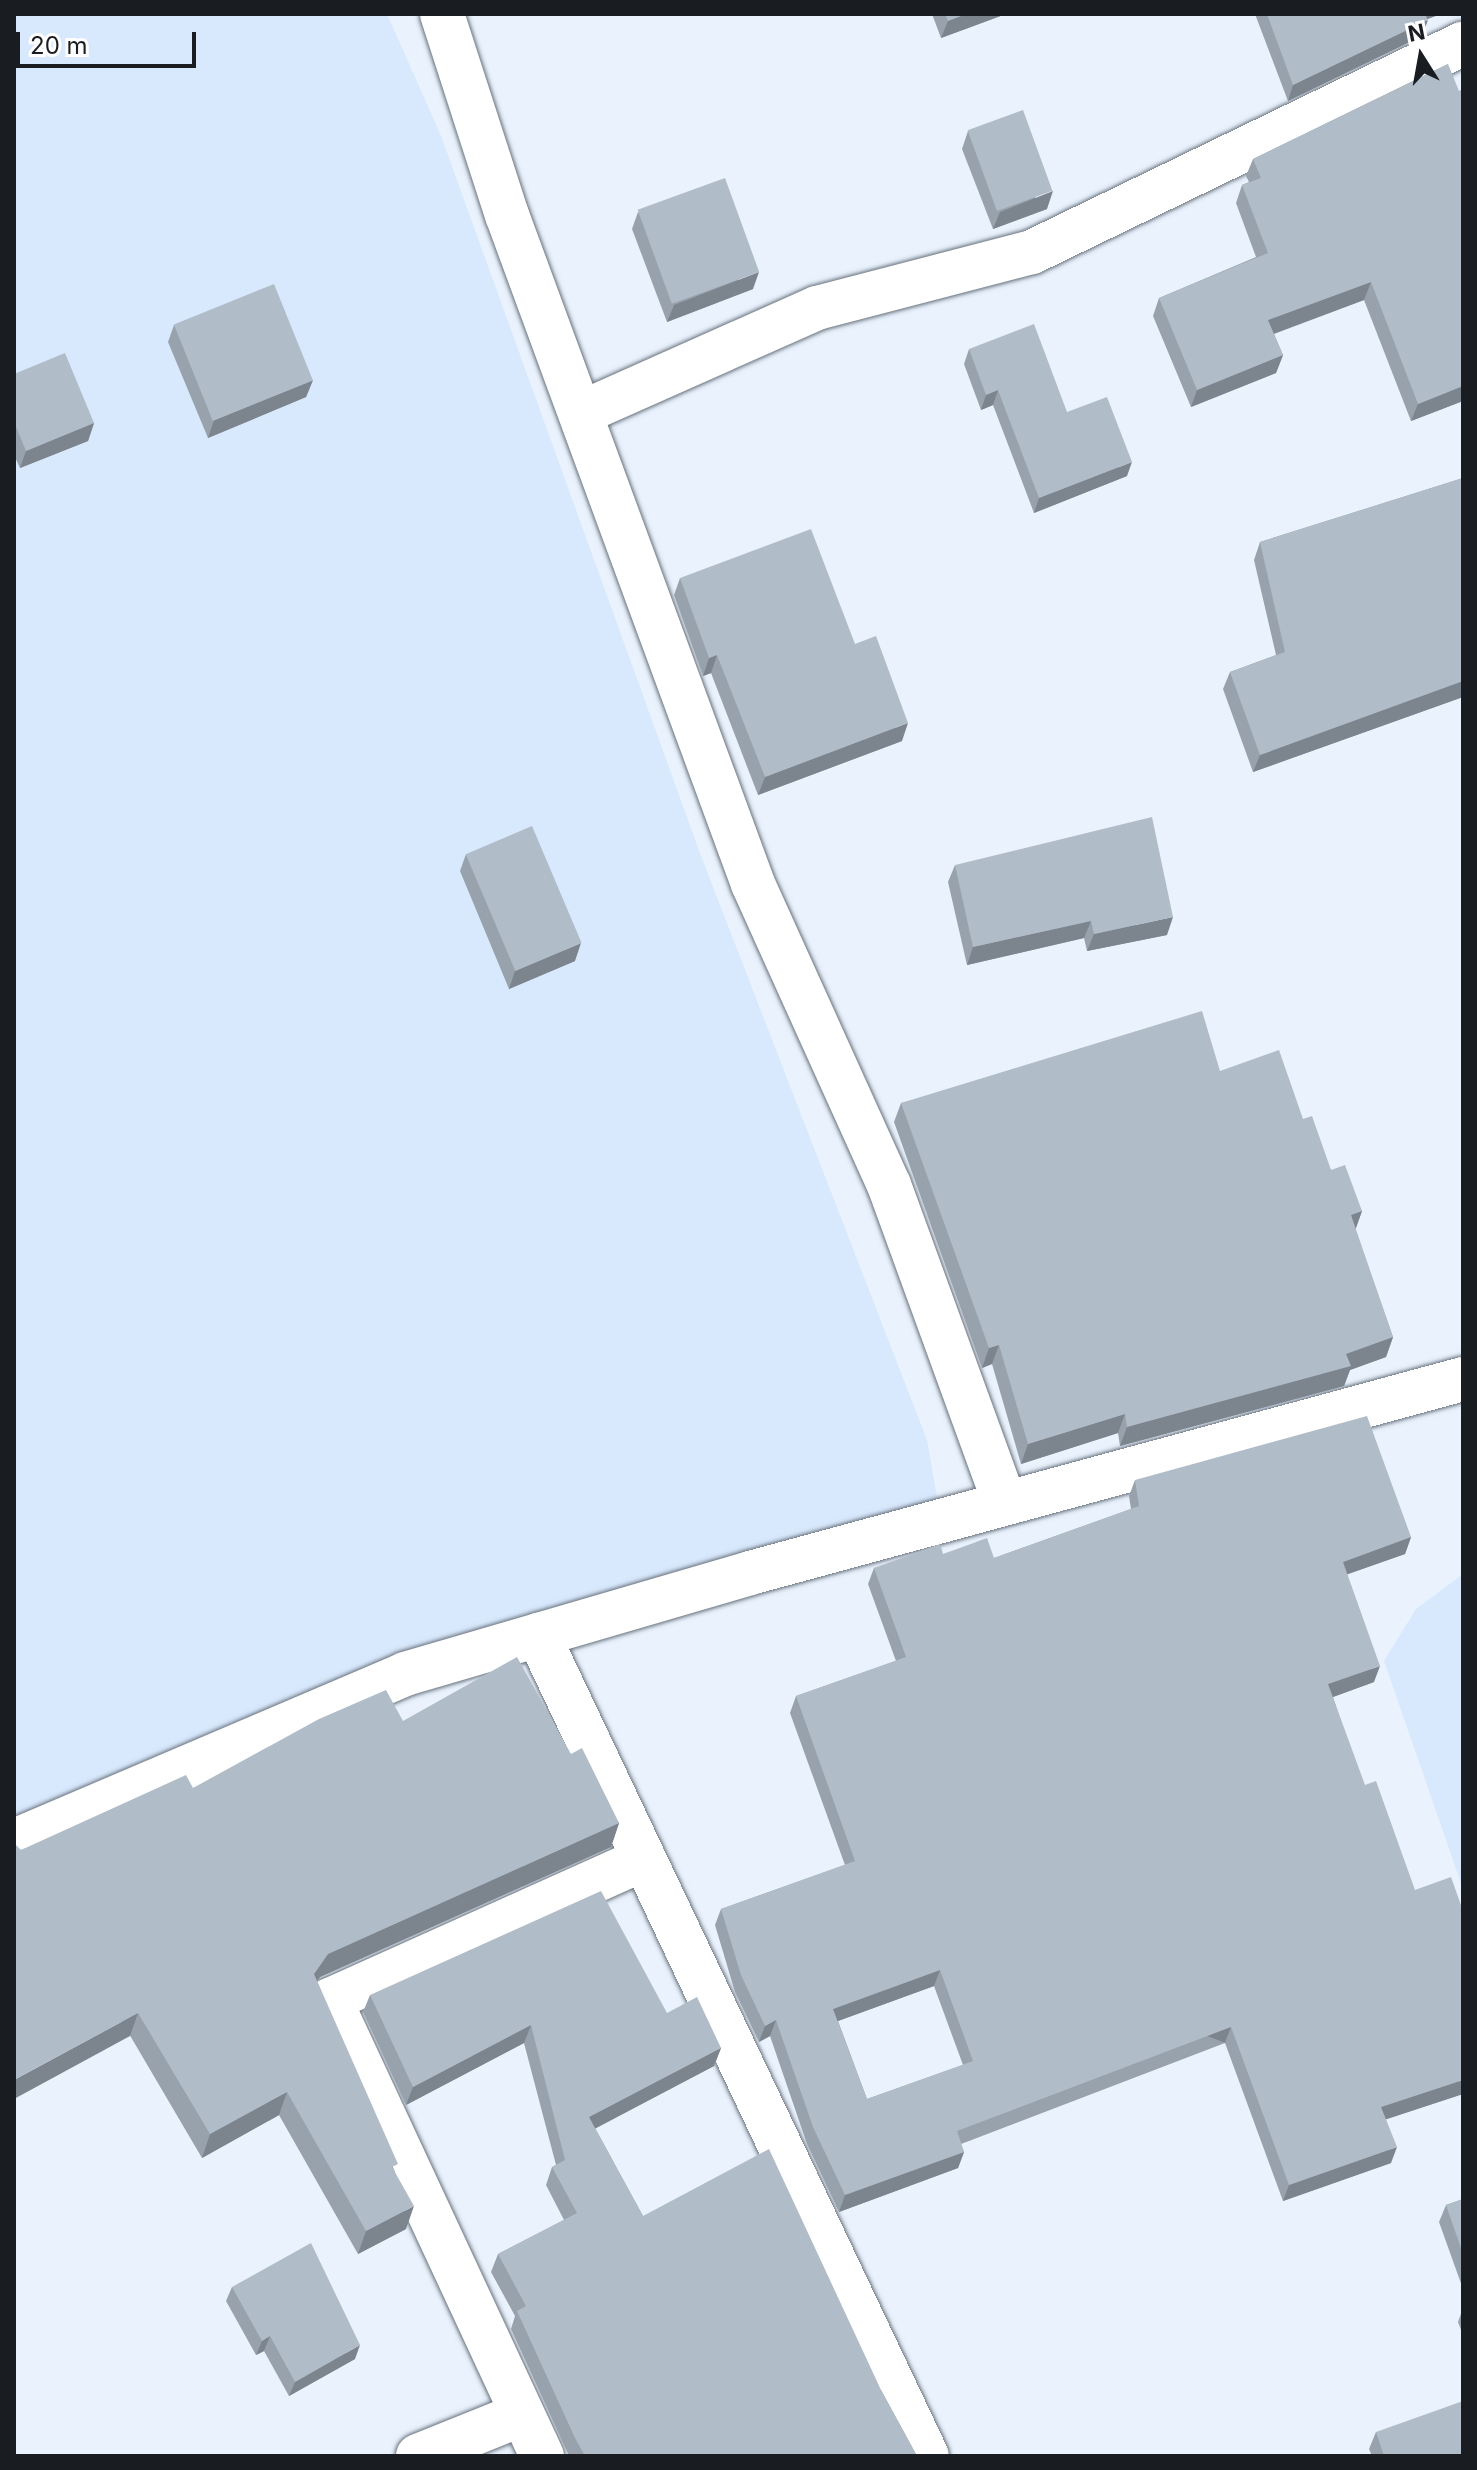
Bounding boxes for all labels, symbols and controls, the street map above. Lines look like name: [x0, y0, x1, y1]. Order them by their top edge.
scale bar: [20, 16, 200, 66]
north arrow: [1381, 16, 1461, 96]
text: N: [1406, 18, 1427, 47]
text: 20 m: [30, 31, 88, 60]

